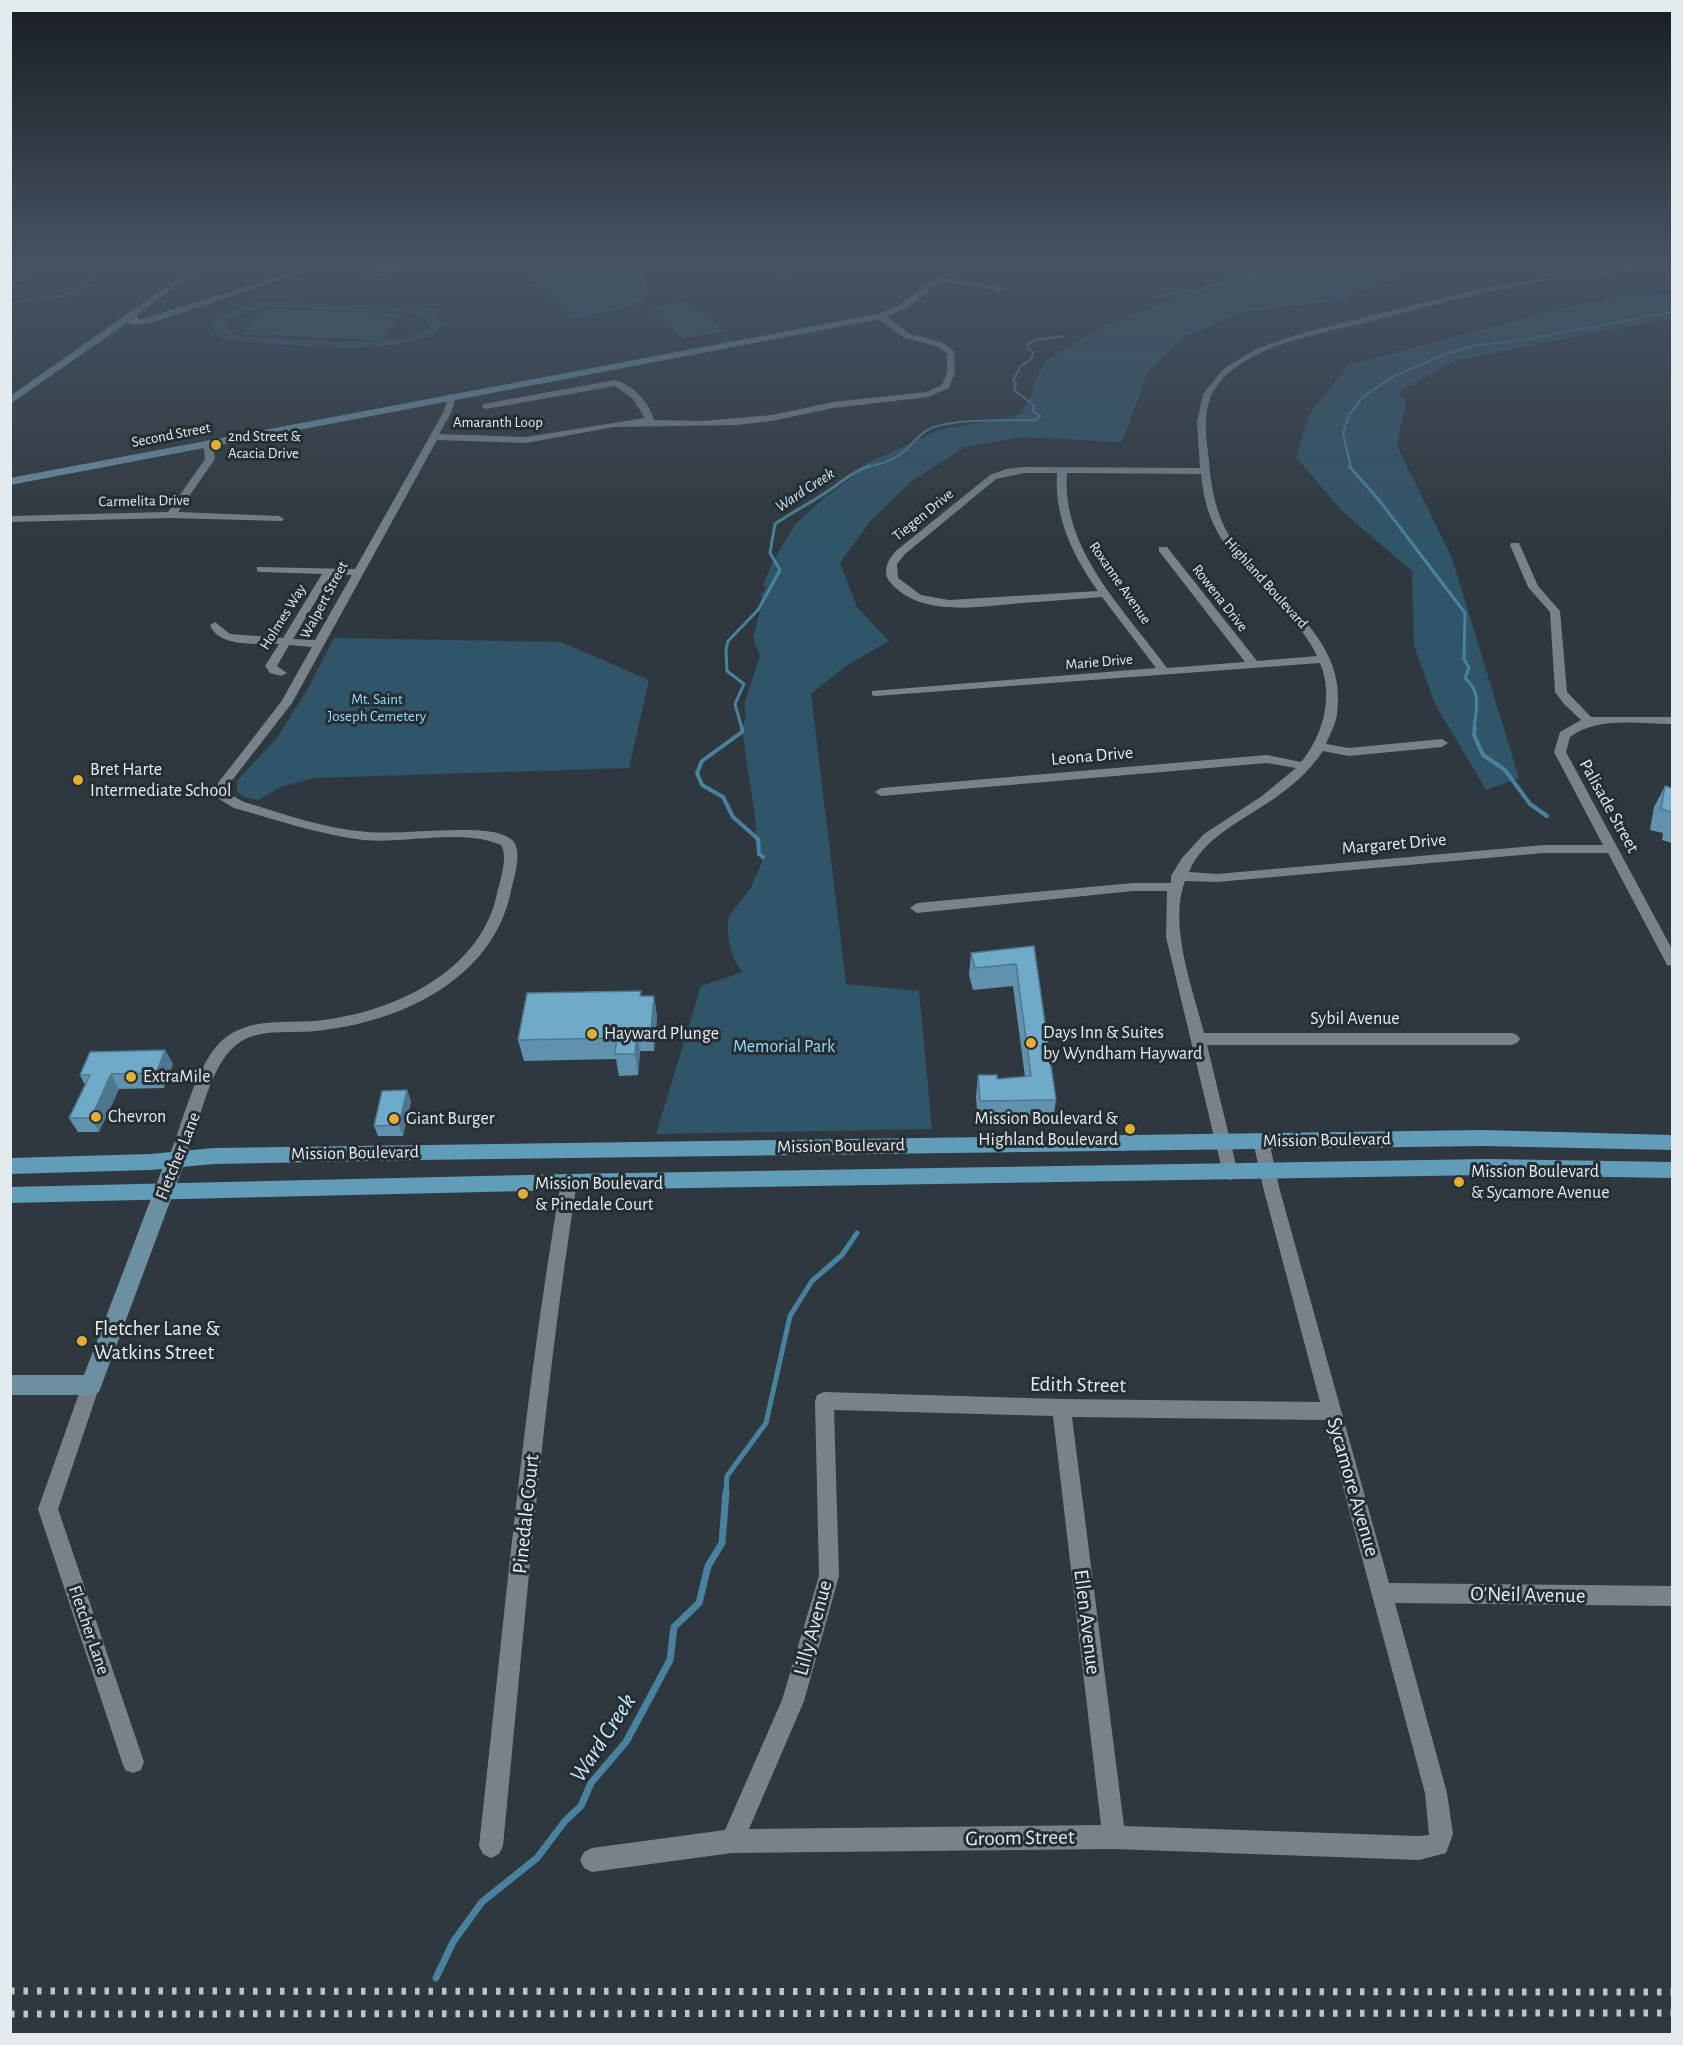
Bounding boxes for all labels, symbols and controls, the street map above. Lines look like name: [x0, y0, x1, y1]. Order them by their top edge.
street label: Amaranth Loop: [453, 413, 543, 431]
street label: Second Street: [130, 419, 212, 451]
place label: 2nd Street & Acacia Drive: [228, 427, 301, 462]
marker: 2nd Street & Acacia Drive: [209, 438, 223, 452]
water label: Ward Creek: [772, 464, 838, 516]
street label: Tiegen Drive: [889, 485, 957, 545]
street label: Carmelita Drive: [98, 491, 190, 511]
street label: Highland Boulevard: [1220, 534, 1312, 632]
street label: Roxanne Avenue: [1085, 538, 1155, 628]
street label: Walpert Street: [296, 558, 352, 642]
street label: Rowena Drive: [1188, 561, 1252, 635]
street label: Holmes Way: [256, 581, 310, 653]
street label: Marie Drive: [1065, 650, 1133, 674]
park label: Mt. Saint Joseph Cemetery: [328, 690, 426, 725]
street label: Leona Drive: [1050, 742, 1134, 770]
street label: Palisade Street: [1574, 755, 1644, 857]
place label: Bret Harte Intermediate School: [90, 759, 232, 802]
marker: Bret Harte Intermediate School: [71, 773, 85, 787]
street label: Margaret Drive: [1341, 829, 1447, 859]
street label: Sybil Avenue: [1310, 1008, 1400, 1030]
place label: Days Inn & Suites by Wyndham Hayward: [1043, 1022, 1202, 1064]
place label: Hayward Plunge: [604, 1023, 719, 1045]
marker: Hayward Plunge: [585, 1027, 599, 1041]
park label: Memorial Park: [733, 1036, 835, 1058]
marker: Days Inn & Suites by Wyndham Hayward: [1024, 1036, 1038, 1050]
place label: ExtraMile: [143, 1066, 210, 1088]
marker: ExtraMile: [124, 1070, 138, 1084]
place label: Chevron: [108, 1106, 166, 1128]
place label: Giant Burger: [406, 1108, 495, 1130]
place label: Mission Boulevard & Highland Boulevard: [975, 1108, 1118, 1150]
street label: Fletcher Lane: [151, 1109, 205, 1203]
marker: Chevron: [89, 1110, 103, 1124]
marker: Giant Burger: [387, 1112, 401, 1126]
marker: Mission Boulevard & Highland Boulevard: [1123, 1122, 1137, 1136]
street label: Mission Boulevard: [1263, 1128, 1391, 1152]
street label: Mission Boulevard: [777, 1134, 905, 1158]
street label: Mission Boulevard: [291, 1141, 419, 1165]
place label: Mission Boulevard & Sycamore Avenue: [1471, 1161, 1610, 1204]
place label: Mission Boulevard & Pinedale Court: [535, 1173, 663, 1216]
marker: Mission Boulevard & Sycamore Avenue: [1452, 1175, 1466, 1189]
marker: Mission Boulevard & Pinedale Court: [516, 1187, 530, 1201]
place label: Fletcher Lane & Watkins Street: [94, 1316, 220, 1366]
marker: Fletcher Lane & Watkins Street: [75, 1334, 89, 1348]
street label: Edith Street: [1030, 1372, 1126, 1398]
street label: Sycamore Avenue: [1321, 1415, 1385, 1559]
street label: Pinedale Court: [507, 1453, 545, 1575]
street label: Ellen Avenue: [1068, 1568, 1106, 1676]
street label: Lilly Avenue: [788, 1577, 838, 1679]
street label: O'Neil Avenue: [1470, 1581, 1586, 1609]
street label: Fletcher Lane: [64, 1583, 114, 1677]
water label: Ward Creek: [564, 1688, 642, 1788]
street label: Groom Street: [965, 1824, 1075, 1852]

